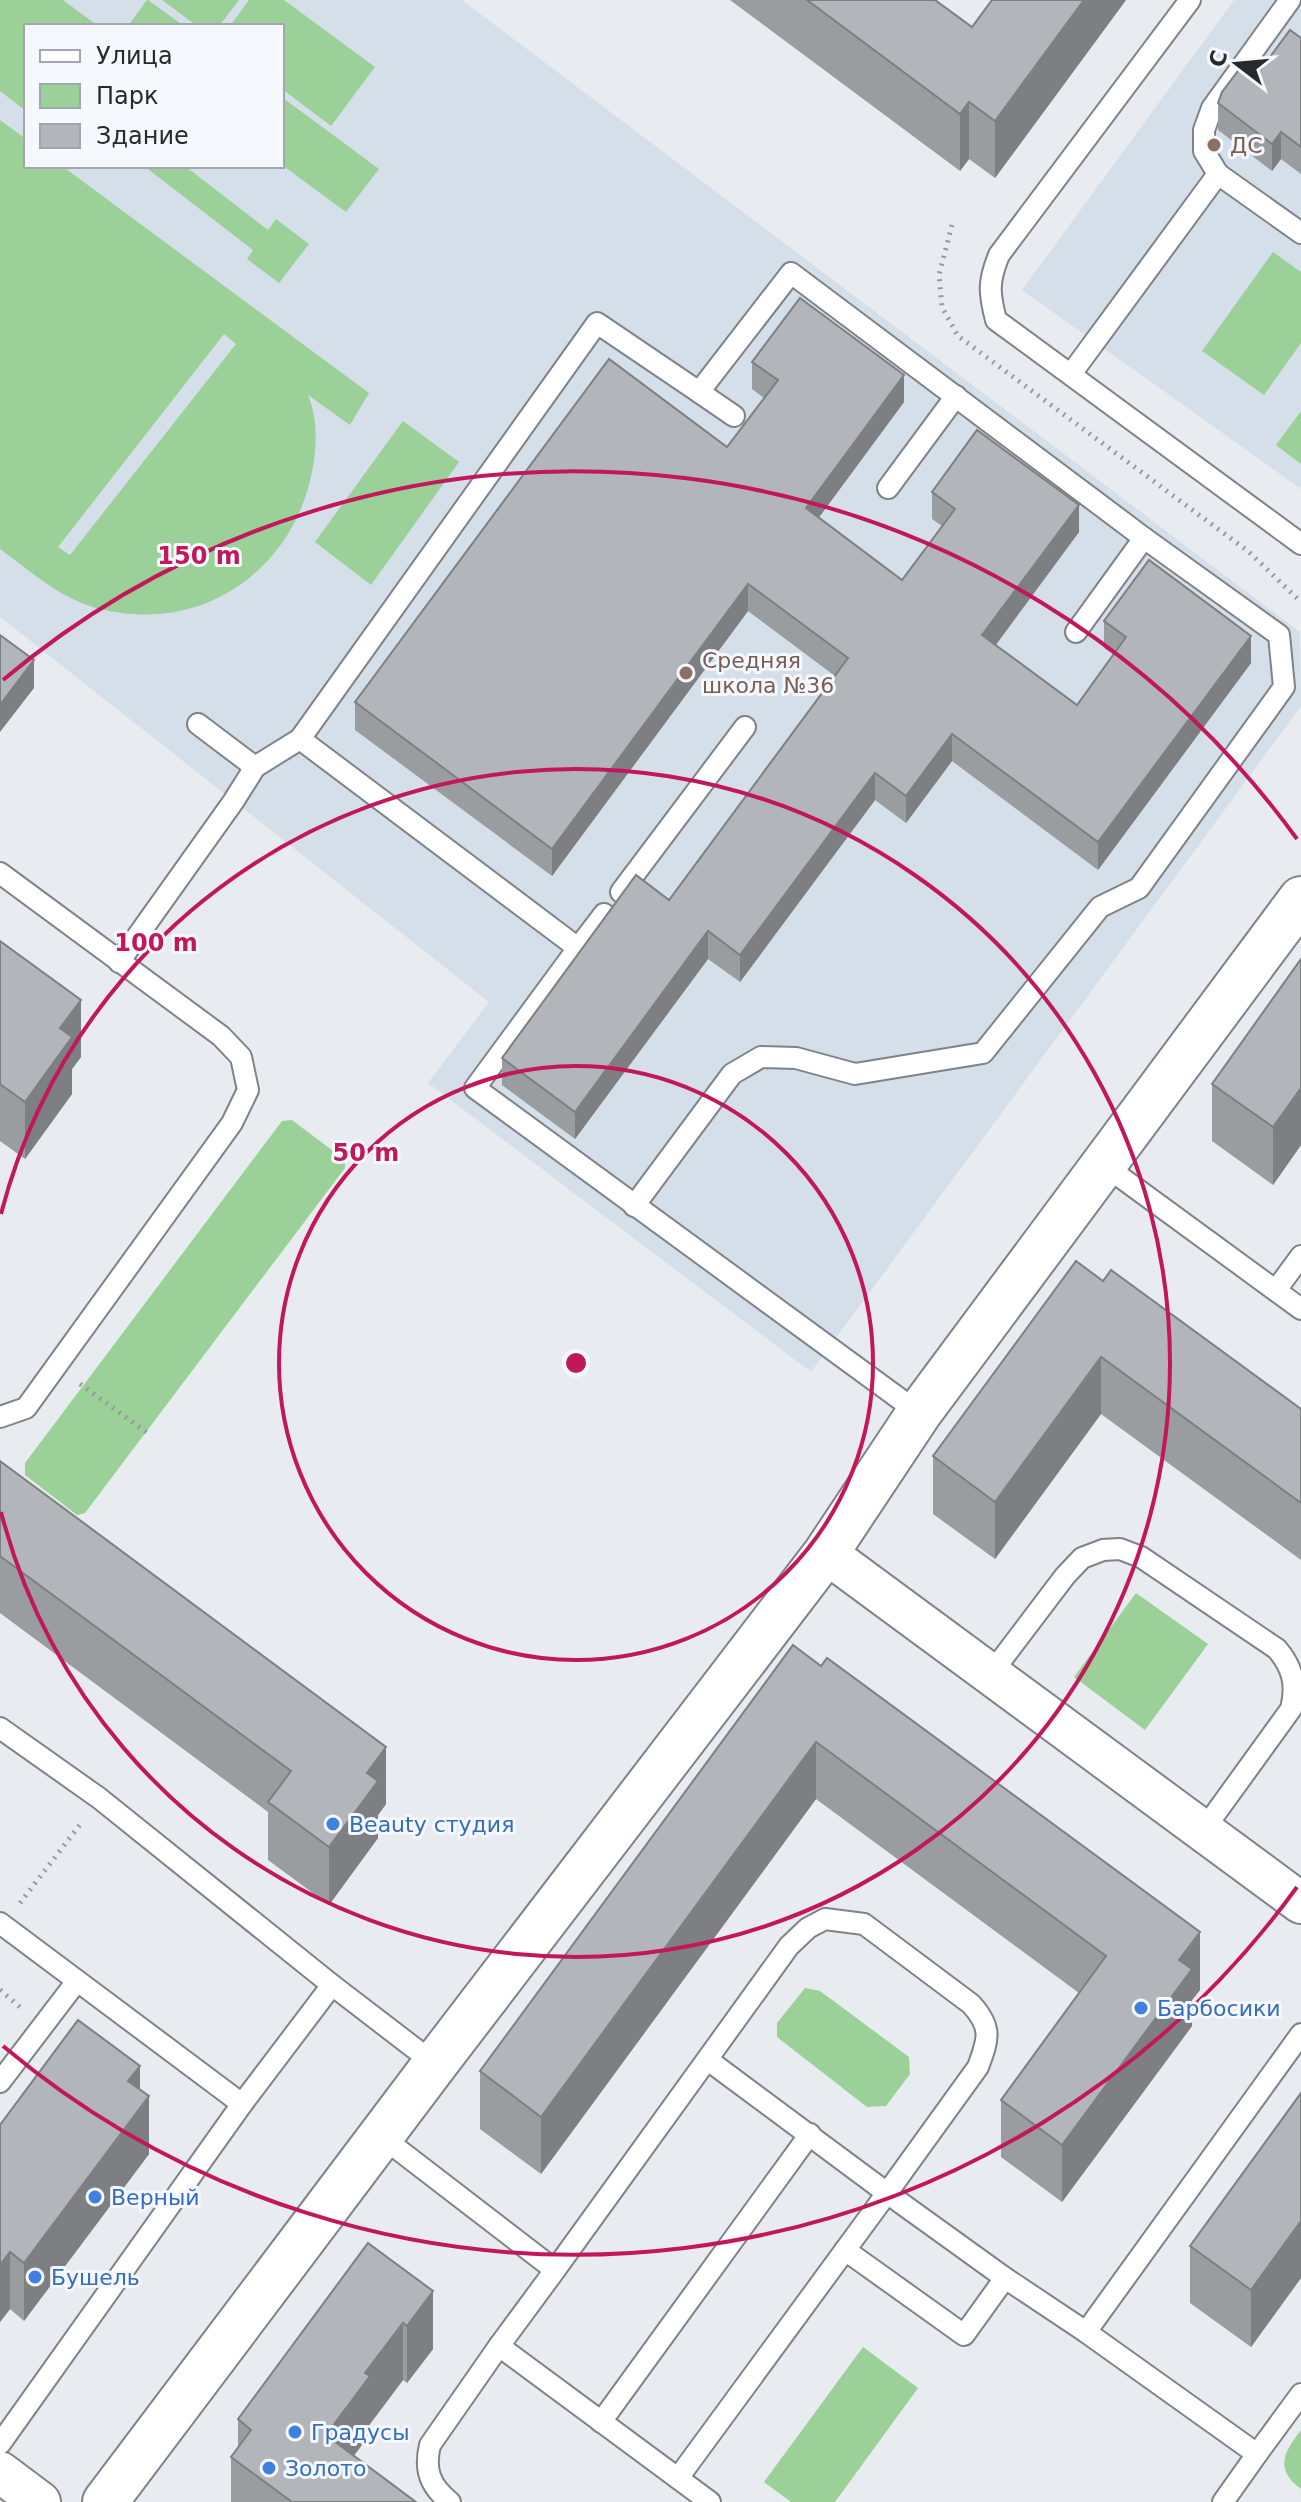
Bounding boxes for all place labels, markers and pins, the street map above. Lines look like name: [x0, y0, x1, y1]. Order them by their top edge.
place label: ДС: [1230, 133, 1263, 158]
marker: ДС: [1205, 136, 1223, 154]
place label: Средняя школа №36: [702, 648, 834, 698]
marker: Средняя школа №36: [677, 664, 695, 682]
centre of rings: [562, 1349, 590, 1377]
place label: Beauty студия: [349, 1812, 514, 1837]
marker: Beauty студия: [324, 1815, 342, 1833]
place label: Барбосики: [1157, 1996, 1281, 2021]
marker: Барбосики: [1132, 1999, 1150, 2017]
place label: Верный: [111, 2185, 200, 2210]
marker: Верный: [86, 2188, 104, 2206]
place label: Бушель: [51, 2265, 140, 2290]
marker: Бушель: [26, 2268, 44, 2286]
place label: Градусы: [311, 2420, 410, 2445]
marker: Градусы: [286, 2423, 304, 2441]
place label: Золото: [285, 2456, 366, 2481]
marker: Золото: [260, 2459, 278, 2477]

